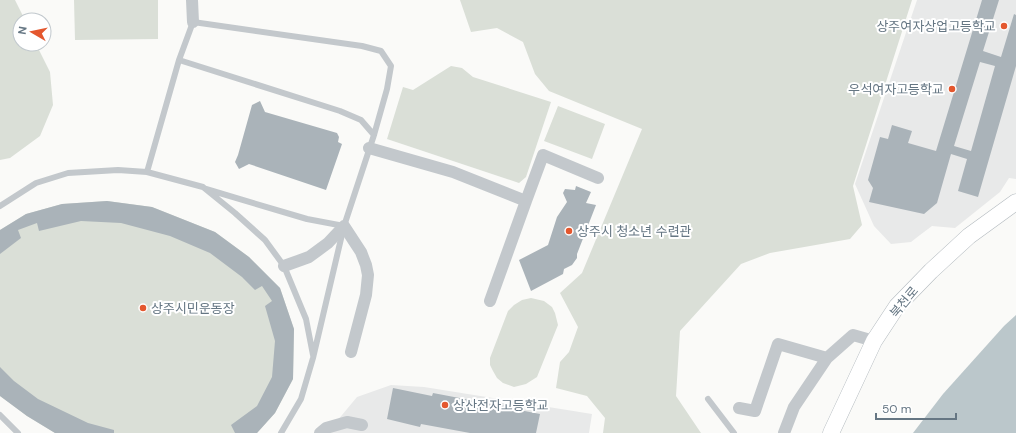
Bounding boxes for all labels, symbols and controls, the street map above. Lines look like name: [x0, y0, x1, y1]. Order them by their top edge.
north arrow: [12, 12, 52, 52]
place label: 상주여자상업고등학교: [876, 18, 996, 35]
marker: 상주여자상업고등학교: [999, 21, 1009, 31]
text: N: [15, 25, 30, 35]
place label: 우석여자고등학교: [848, 81, 944, 98]
marker: 우석여자고등학교: [947, 84, 957, 94]
place label: 상주시 청소년 수련관: [577, 223, 692, 240]
marker: 상주시 청소년 수련관: [564, 226, 574, 236]
street label: 북천로: [886, 283, 922, 321]
place label: 상주시민운동장: [151, 300, 235, 317]
marker: 상주시민운동장: [138, 303, 148, 313]
scale bar: [876, 395, 956, 421]
place label: 상산전자고등학교: [453, 397, 549, 414]
marker: 상산전자고등학교: [440, 400, 450, 410]
text: 50 m: [882, 401, 911, 417]

